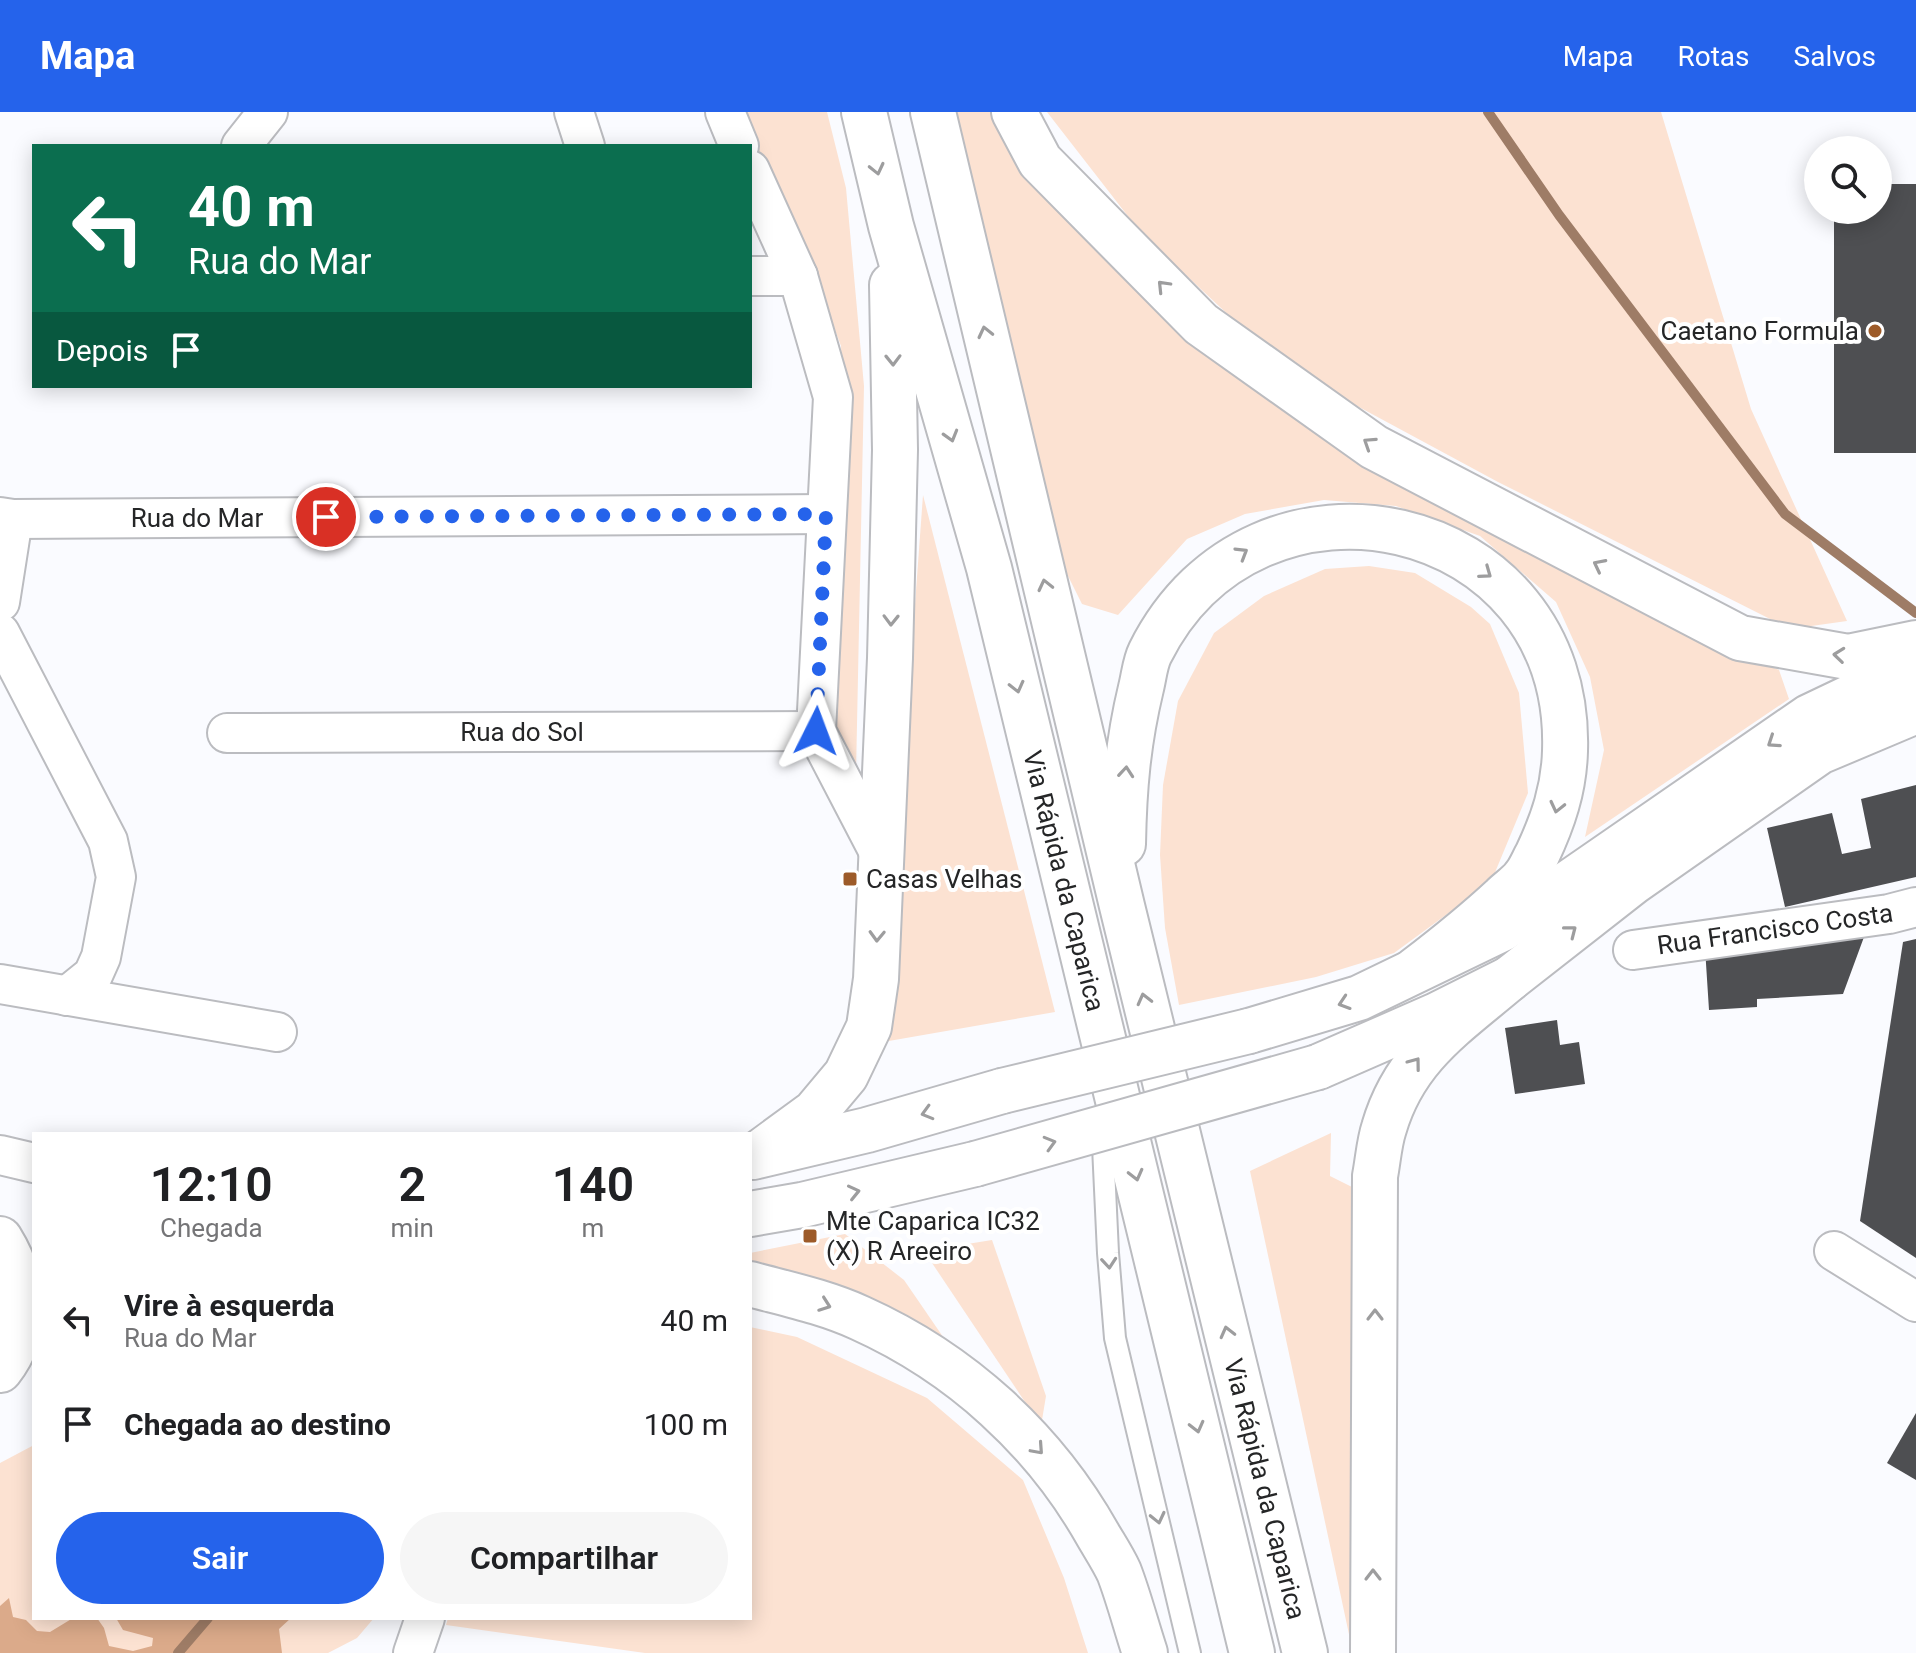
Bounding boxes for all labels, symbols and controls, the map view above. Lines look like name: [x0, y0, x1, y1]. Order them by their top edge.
text: Mapa: [40, 34, 135, 78]
text: Mapa: [1563, 40, 1633, 73]
text: Rotas: [1677, 40, 1750, 73]
text: Salvos: [1794, 40, 1876, 73]
map controls: [1804, 136, 1892, 224]
button: search: [1804, 136, 1892, 224]
one-way arrow: [868, 162, 885, 176]
text: 40 m: [188, 174, 315, 240]
icon: left: [56, 176, 160, 280]
text: Rua do Mar: [188, 241, 372, 283]
one-way arrow: [1158, 281, 1172, 295]
place label: Caetano Formula: [1661, 316, 1859, 346]
marker: Caetano Formula: [1866, 322, 1884, 340]
one-way arrow: [977, 326, 994, 339]
icon: arrive: [164, 328, 208, 372]
text: Depois: [56, 333, 148, 368]
one-way arrow: [884, 354, 902, 367]
one-way arrow: [942, 428, 958, 442]
one-way arrow: [1363, 438, 1378, 453]
pin: [292, 483, 360, 551]
icon: arrive: [304, 495, 348, 539]
street label: Rua do Mar: [131, 503, 263, 533]
one-way arrow: [1233, 548, 1248, 563]
one-way arrow: [1593, 559, 1607, 574]
one-way arrow: [1478, 563, 1492, 578]
one-way arrow: [1038, 578, 1055, 592]
one-way arrow: [882, 614, 900, 627]
one-way arrow: [1833, 646, 1846, 663]
one-way arrow: [1008, 680, 1025, 694]
position arrow: [774, 689, 858, 773]
street label: Rua do Sol: [460, 717, 584, 747]
one-way arrow: [1768, 732, 1782, 747]
street label: Via Rápida da Caparica: [1017, 747, 1111, 1015]
one-way arrow: [1117, 765, 1134, 778]
one-way arrow: [1549, 800, 1566, 813]
place label: Casas Velhas: [866, 864, 1022, 894]
marker: Casas Velhas: [841, 870, 859, 888]
street label: Rua Francisco Costa: [1655, 898, 1895, 960]
one-way arrow: [1562, 926, 1576, 940]
one-way arrow: [868, 930, 886, 943]
one-way arrow: [1137, 992, 1154, 1006]
one-way arrow: [1338, 994, 1351, 1010]
one-way arrow: [1406, 1058, 1420, 1072]
one-way arrow: [920, 1104, 934, 1120]
one-way arrow: [1043, 1135, 1057, 1152]
text: 12:10: [150, 1156, 273, 1213]
text: 2: [399, 1156, 426, 1213]
text: 140: [552, 1156, 634, 1213]
one-way arrow: [1126, 1167, 1143, 1181]
one-way arrow: [846, 1185, 860, 1202]
place label: Mte Caparica IC32 (X) R Areeiro: [826, 1206, 1040, 1266]
text: Chegada: [160, 1213, 263, 1243]
text: min: [390, 1213, 434, 1243]
text: m: [582, 1213, 604, 1243]
marker: Mte Caparica IC32 (X) R Areeiro: [801, 1227, 819, 1245]
one-way arrow: [1100, 1257, 1117, 1270]
text: Vire à esquerda: [124, 1288, 335, 1323]
one-way arrow: [817, 1295, 831, 1312]
icon: left: [56, 1298, 100, 1342]
text: 40 m: [661, 1303, 728, 1338]
one-way arrow: [1366, 1308, 1384, 1321]
text: Rua do Mar: [124, 1323, 257, 1353]
one-way arrow: [1219, 1326, 1236, 1340]
street label: Via Rápida da Caparica: [1218, 1355, 1312, 1623]
icon: arrive: [56, 1402, 100, 1446]
text: Chegada ao destino: [124, 1407, 391, 1442]
text: 100 m: [644, 1407, 728, 1442]
one-way arrow: [1188, 1420, 1205, 1434]
one-way arrow: [1028, 1440, 1042, 1455]
one-way arrow: [1149, 1510, 1166, 1524]
button: Sair: [56, 1512, 384, 1604]
button: Compartilhar: [400, 1512, 728, 1604]
one-way arrow: [1364, 1568, 1382, 1581]

